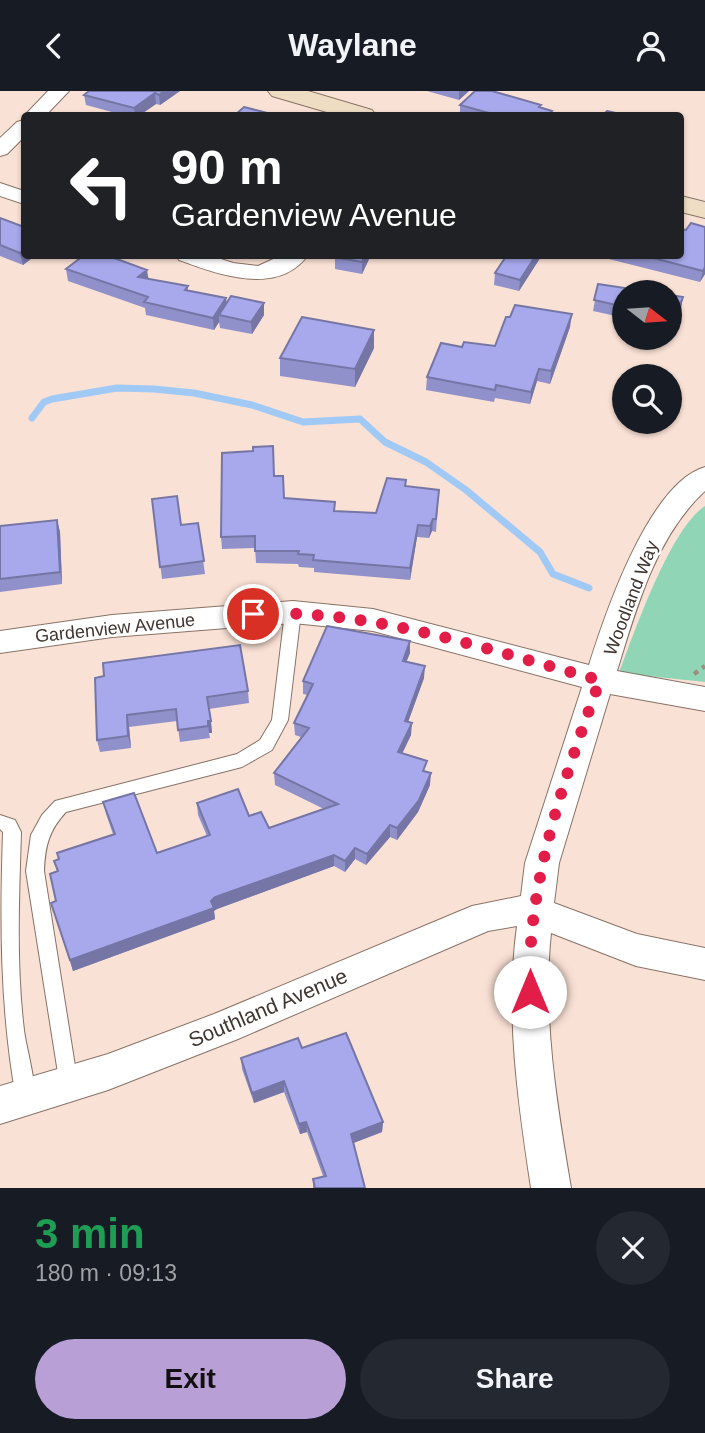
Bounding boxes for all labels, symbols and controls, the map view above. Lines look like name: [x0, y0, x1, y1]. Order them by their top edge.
icon: back: [35, 27, 73, 65]
text: Waylane: [288, 27, 417, 63]
icon: person: [632, 27, 670, 65]
icon: left: [56, 140, 147, 231]
text: 90 m: [171, 140, 283, 194]
text: Gardenview Avenue: [171, 197, 457, 233]
north arrow: [612, 280, 682, 350]
map controls: [612, 280, 682, 434]
button: search: [612, 364, 682, 434]
street label: Woodland Way: [600, 538, 662, 658]
pin: [223, 584, 283, 644]
icon: arrive: [234, 595, 272, 633]
street label: Gardenview Avenue: [34, 610, 196, 646]
position arrow: [493, 955, 567, 1029]
street label: Southland Avenue: [185, 964, 351, 1051]
text: 3 min: [35, 1210, 145, 1257]
button: close: [596, 1211, 670, 1285]
text: 180 m · 09:13: [35, 1260, 177, 1286]
button: Exit: [35, 1339, 346, 1419]
button: Share: [360, 1339, 670, 1419]

